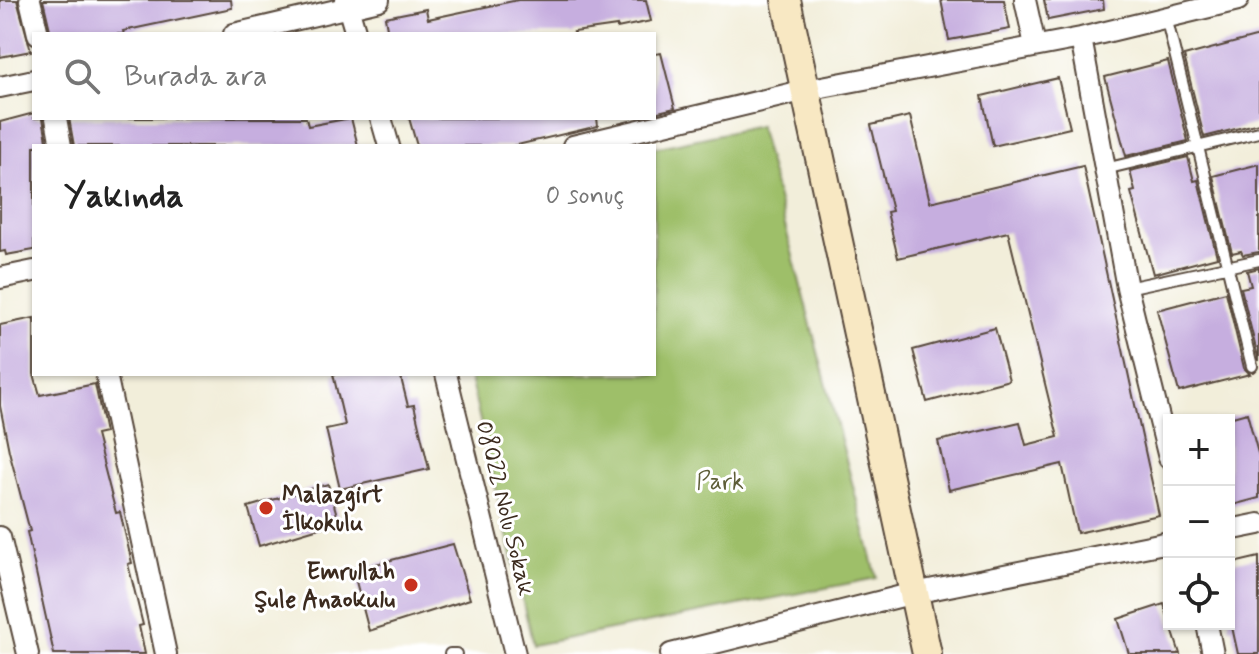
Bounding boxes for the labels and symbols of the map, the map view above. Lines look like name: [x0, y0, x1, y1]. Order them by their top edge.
street label: 08022 Nolu Sokak: [468, 418, 541, 599]
park label: Park: [696, 467, 744, 498]
place label: Malazgirt İlkokulu: [282, 480, 384, 539]
marker: Malazgirt İlkokulu: [257, 499, 275, 517]
place label: Emrullah Şule Anaokulu: [254, 557, 395, 616]
marker: Emrullah Şule Anaokulu: [402, 576, 420, 594]

